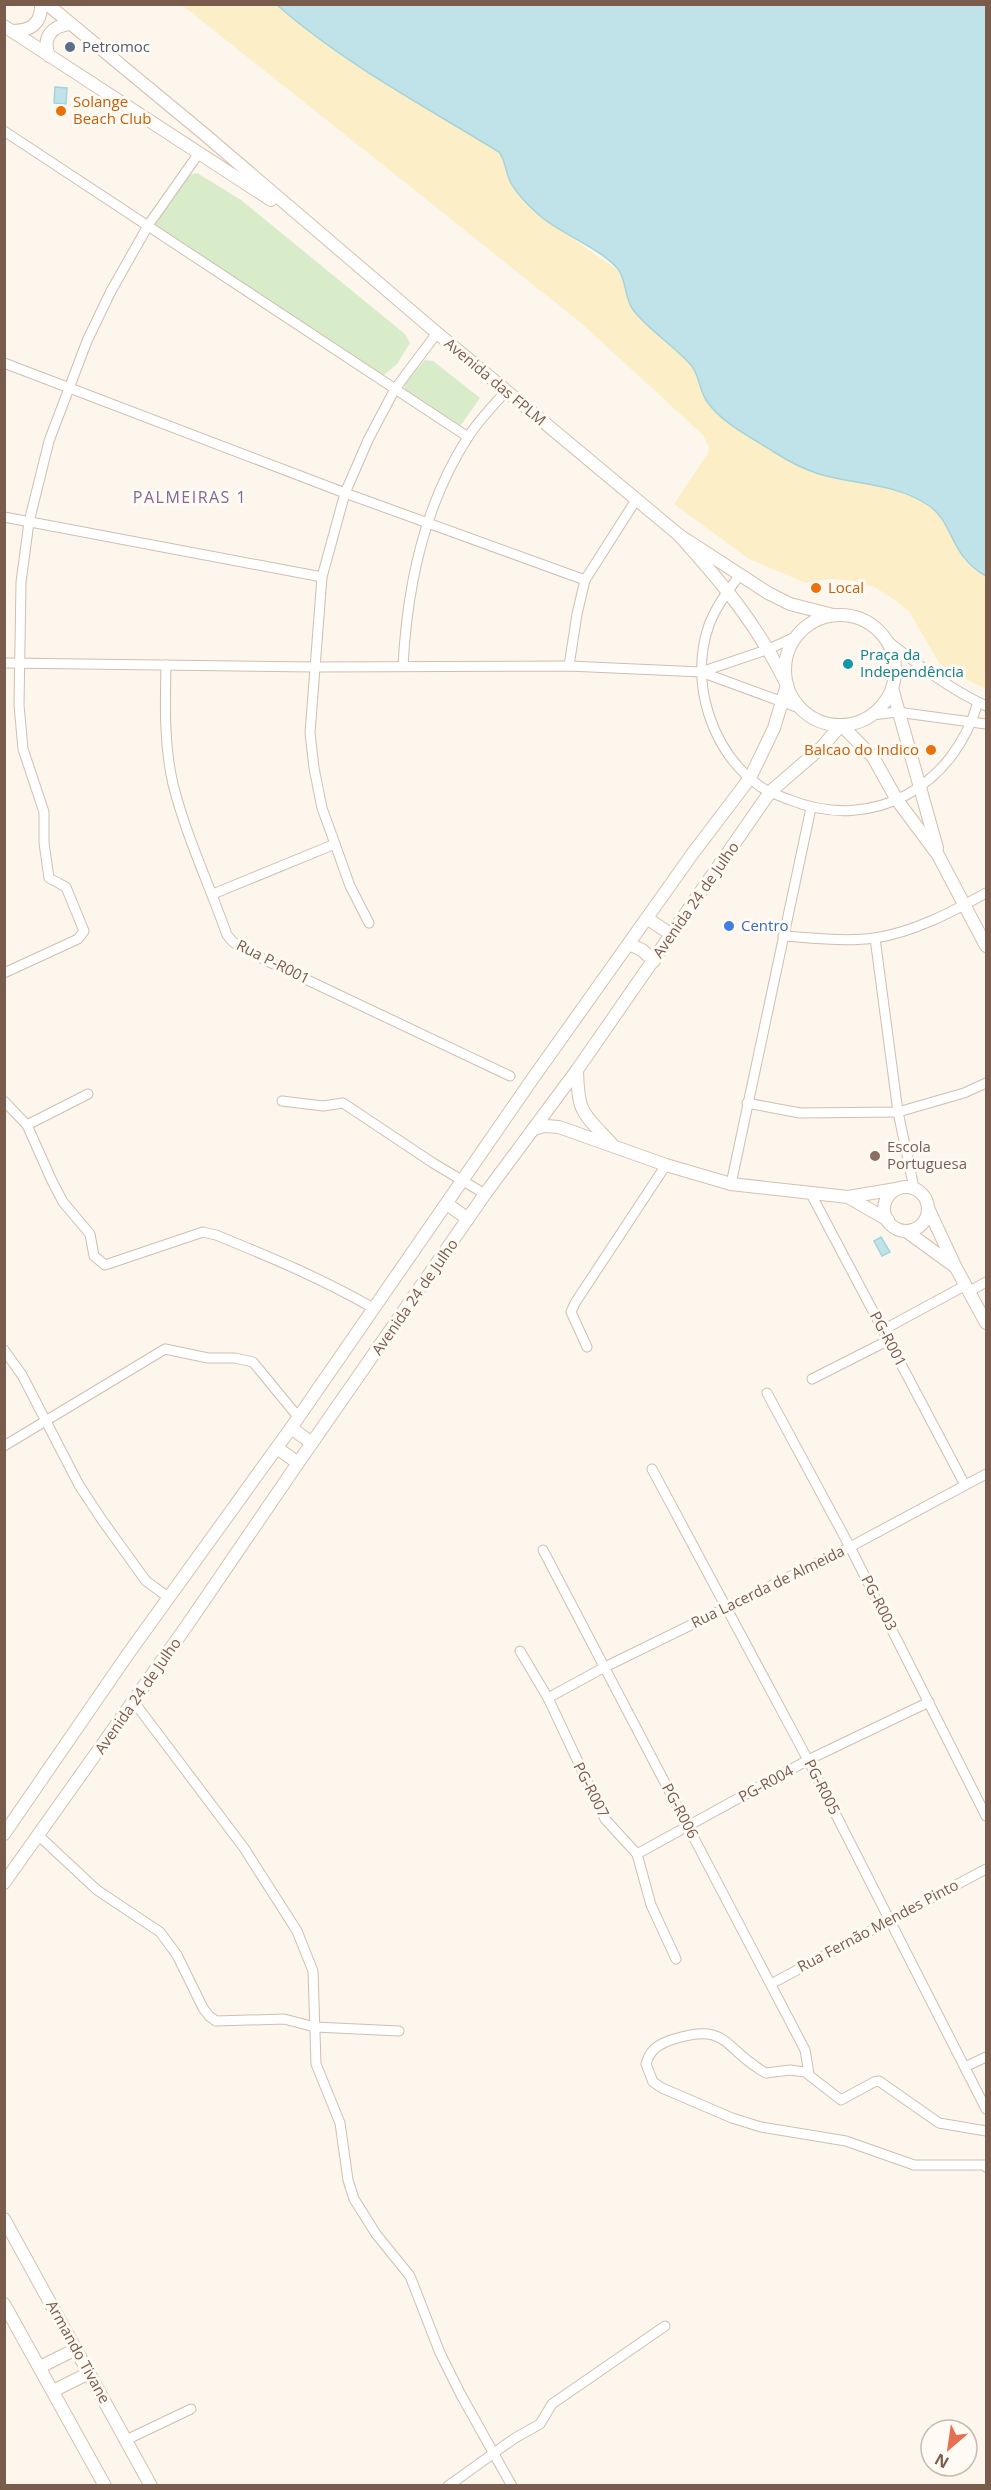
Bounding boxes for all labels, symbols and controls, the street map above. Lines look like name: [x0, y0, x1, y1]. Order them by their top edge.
place label: Petromoc: [82, 36, 150, 56]
marker: Petromoc: [63, 40, 77, 54]
place label: Solange Beach Club: [73, 91, 151, 128]
marker: Solange Beach Club: [54, 104, 68, 118]
street label: Avenida das FPLM: [441, 333, 551, 430]
district label: PALMEIRAS 1: [133, 486, 247, 508]
place label: Local: [828, 577, 864, 597]
marker: Local: [809, 581, 823, 595]
place label: Praça da Independência: [860, 644, 964, 681]
marker: Praça da Independência: [841, 657, 855, 671]
place label: Balcao do Indico: [804, 739, 919, 759]
marker: Balcao do Indico: [924, 743, 938, 757]
street label: Avenida 24 de Julho: [648, 837, 743, 962]
place label: Centro: [741, 915, 789, 935]
marker: Centro: [722, 919, 736, 933]
street label: Rua P-R001: [233, 934, 313, 988]
place label: Escola Portuguesa: [887, 1136, 967, 1173]
marker: Escola Portuguesa: [868, 1149, 882, 1163]
street label: Avenida 24 de Julho: [367, 1234, 462, 1359]
street label: PG-R001: [866, 1307, 912, 1370]
street label: Rua Lacerda de Almeida: [688, 1540, 848, 1632]
street label: PG-R003: [857, 1571, 902, 1634]
street label: Avenida 24 de Julho: [90, 1633, 185, 1758]
street label: PG-R005: [800, 1755, 845, 1818]
street label: PG-R007: [569, 1758, 614, 1821]
street label: PG-R004: [735, 1760, 797, 1806]
street label: PG-R006: [658, 1779, 704, 1842]
street label: Rua Fernão Mendes Pinto: [794, 1874, 962, 1976]
street label: Armando Tivane: [42, 2297, 115, 2406]
north arrow: [919, 2418, 979, 2478]
text: N: [931, 2448, 953, 2474]

